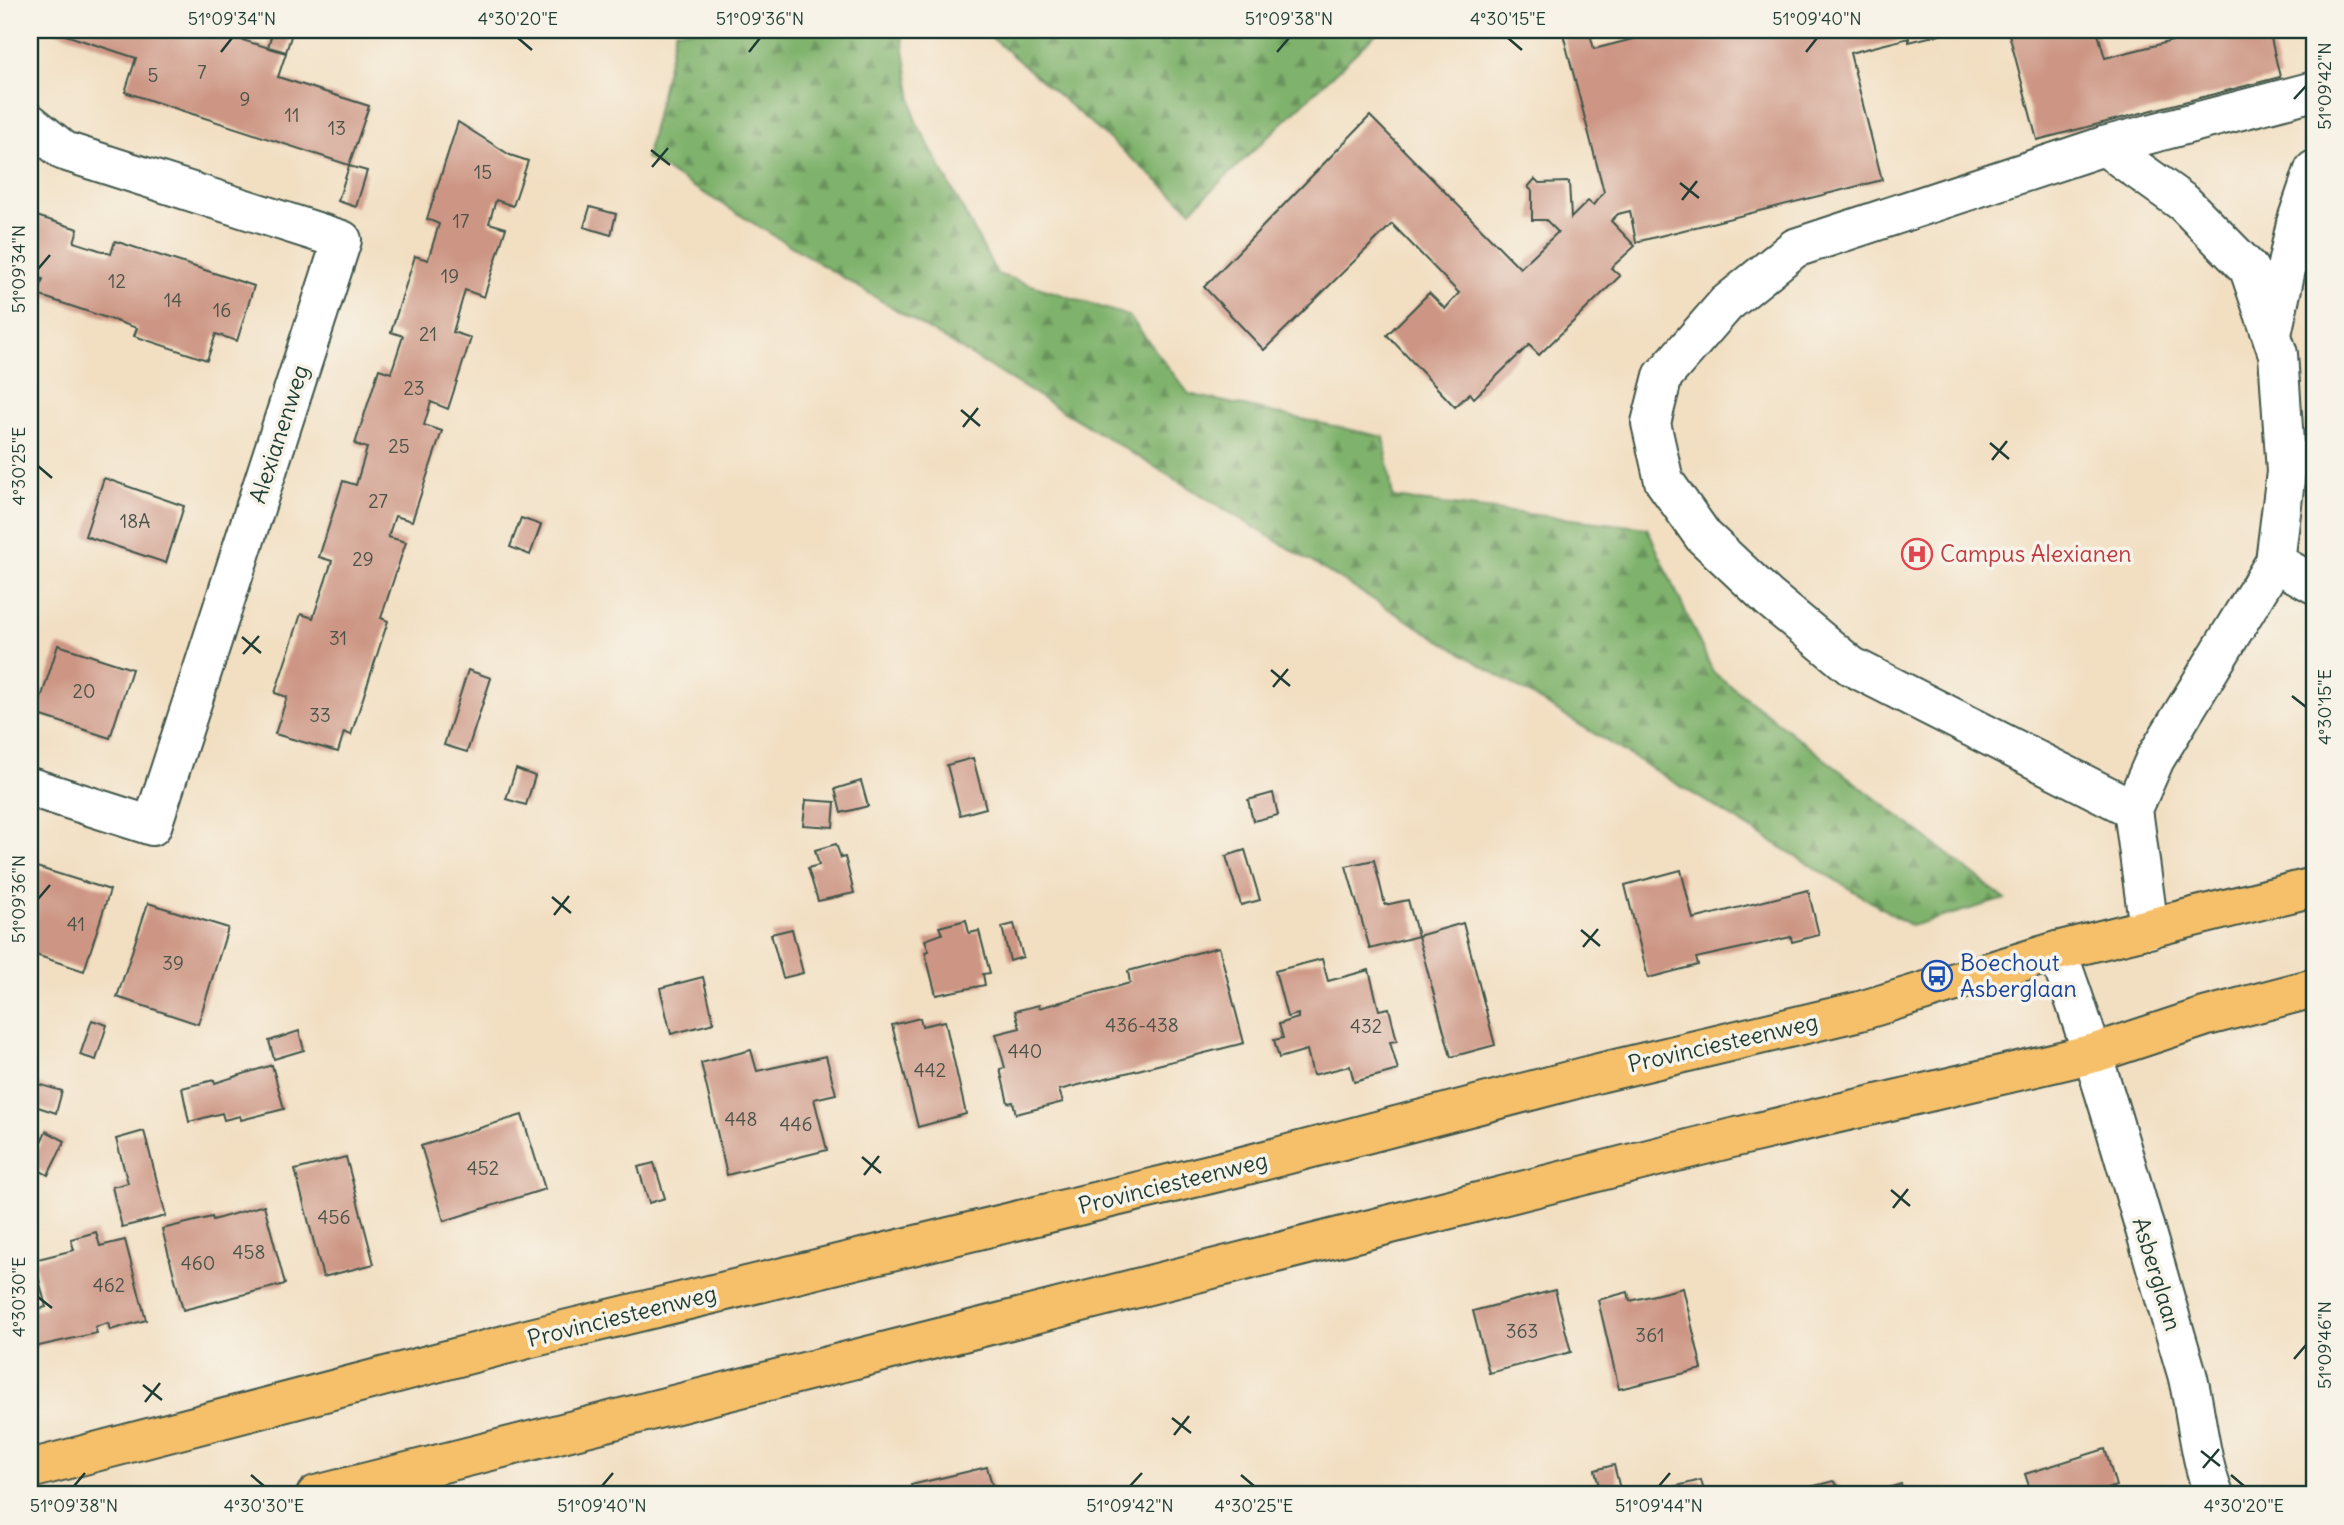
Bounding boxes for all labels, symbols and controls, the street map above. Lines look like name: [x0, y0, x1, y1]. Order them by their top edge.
text: 51°09'34"N: [188, 7, 276, 30]
text: 4°30'20"E: [478, 7, 558, 30]
text: 51°09'36"N: [716, 7, 804, 30]
text: 51°09'38"N: [1245, 7, 1333, 30]
text: 4°30'15"E: [1470, 7, 1546, 30]
text: 51°09'40"N: [1772, 7, 1862, 30]
text: 51°09'42"N: [2313, 42, 2336, 130]
house number: 7: [197, 60, 207, 84]
house number: 5: [148, 63, 158, 87]
house number: 9: [240, 87, 250, 111]
house number: 11: [284, 103, 300, 127]
house number: 13: [328, 116, 346, 140]
house number: 15: [474, 160, 492, 184]
house number: 17: [453, 209, 469, 233]
text: 51°09'34"N: [7, 225, 30, 313]
house number: 19: [441, 264, 459, 288]
house number: 12: [108, 269, 126, 293]
house number: 14: [164, 288, 182, 312]
house number: 16: [213, 298, 231, 322]
house number: 21: [419, 322, 437, 346]
street label: Alexianenweg: [242, 361, 315, 507]
house number: 23: [403, 376, 425, 400]
text: 4°30'25"E: [7, 427, 30, 505]
house number: 25: [388, 434, 410, 458]
house number: 27: [368, 489, 388, 513]
house number: 18A: [120, 509, 150, 533]
hospital icon: Campus Alexianen: [1900, 537, 1934, 571]
place label: Campus Alexianen: [1940, 539, 2132, 568]
house number: 29: [352, 547, 374, 571]
house number: 31: [329, 626, 347, 650]
text: 4°30'15"E: [2313, 669, 2336, 745]
house number: 20: [73, 679, 95, 703]
house number: 33: [309, 703, 331, 727]
text: 51°09'36"N: [7, 855, 30, 943]
house number: 41: [67, 912, 85, 936]
place label: Boechout Asberglaan: [1960, 948, 2077, 1003]
house number: 39: [162, 951, 184, 975]
bus stop icon: Boechout Asberglaan: [1920, 959, 1954, 993]
street label: Provinciesteenweg: [1625, 1007, 1821, 1078]
house number: 436-438: [1105, 1013, 1179, 1037]
house number: 432: [1350, 1014, 1382, 1038]
house number: 440: [1008, 1039, 1042, 1063]
house number: 442: [914, 1058, 946, 1082]
house number: 448: [725, 1107, 757, 1131]
house number: 446: [780, 1112, 812, 1136]
street label: Provinciesteenweg: [1075, 1145, 1271, 1220]
house number: 452: [467, 1156, 499, 1180]
house number: 456: [318, 1205, 350, 1229]
street label: Asberglaan: [2127, 1214, 2188, 1334]
house number: 458: [233, 1240, 265, 1264]
house number: 460: [181, 1251, 215, 1275]
text: 4°30'30"E: [7, 1257, 30, 1337]
house number: 462: [93, 1273, 125, 1297]
street label: Provinciesteenweg: [524, 1278, 720, 1353]
text: 51°09'46"N: [2313, 1301, 2336, 1389]
house number: 363: [1506, 1319, 1538, 1343]
house number: 361: [1635, 1323, 1665, 1347]
text: 51°09'38"N: [30, 1494, 118, 1517]
text: 4°30'30"E: [224, 1494, 304, 1517]
text: 51°09'40"N: [557, 1494, 647, 1517]
text: 51°09'42"N: [1086, 1494, 1174, 1517]
text: 4°30'25"E: [1215, 1494, 1293, 1517]
text: 51°09'44"N: [1615, 1494, 1703, 1517]
text: 4°30'20"E: [2204, 1494, 2284, 1517]

